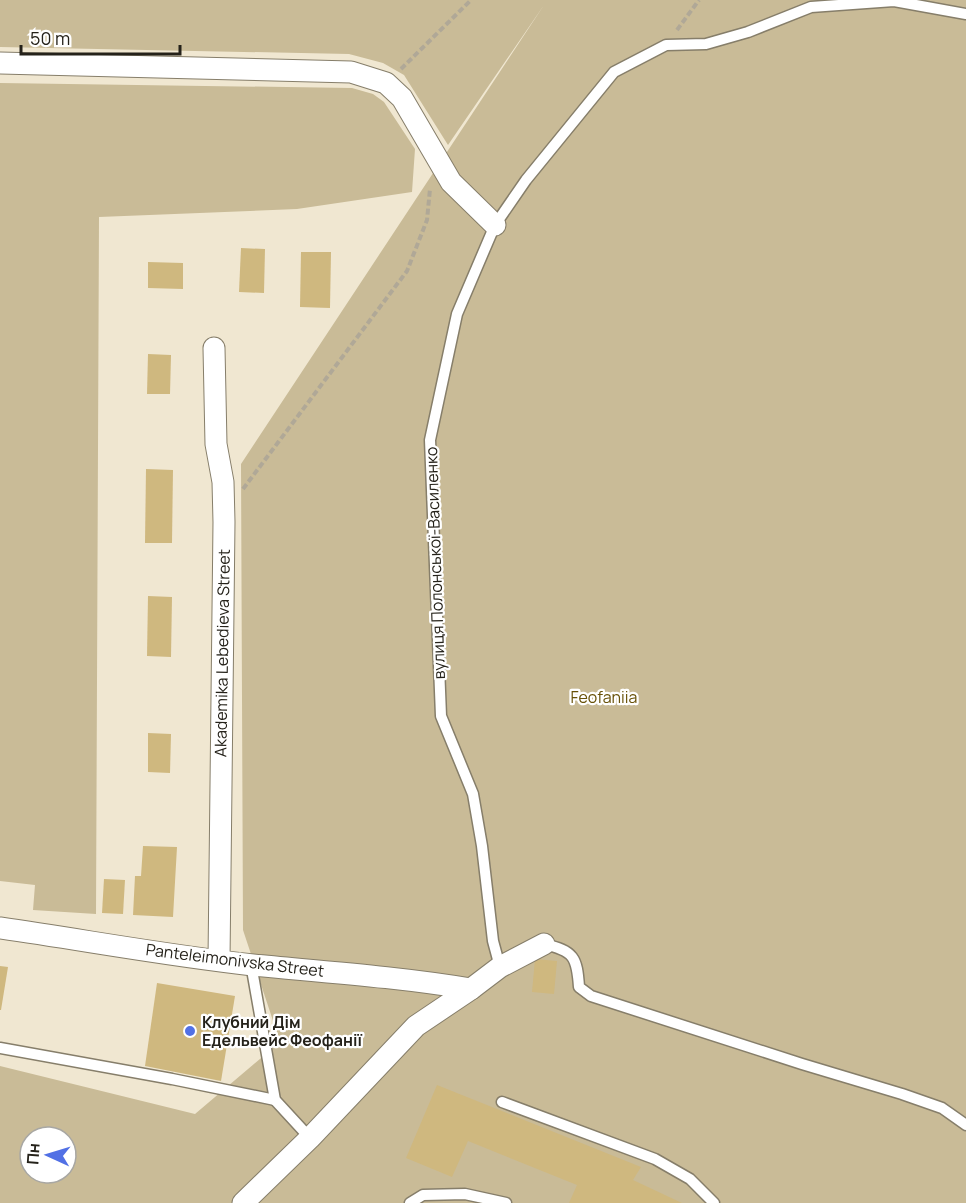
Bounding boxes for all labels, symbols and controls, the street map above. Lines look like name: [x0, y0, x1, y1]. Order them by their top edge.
scale bar: [21, 18, 180, 56]
text: 50 m: [30, 26, 70, 50]
street label: вулиця Полонської-Василенко: [420, 446, 450, 680]
street label: Akademika Lebedieva Street: [209, 549, 235, 757]
park label: Feofaniia: [571, 686, 637, 708]
street label: Panteleimonivska Street: [145, 938, 325, 982]
place label: Клубний Дім Едельвейс Феофанії: [202, 1011, 362, 1051]
marker: Клубний Дім Едельвейс Феофанії: [183, 1024, 197, 1038]
north arrow: [18, 1125, 78, 1185]
text: Пн: [21, 1142, 45, 1165]

